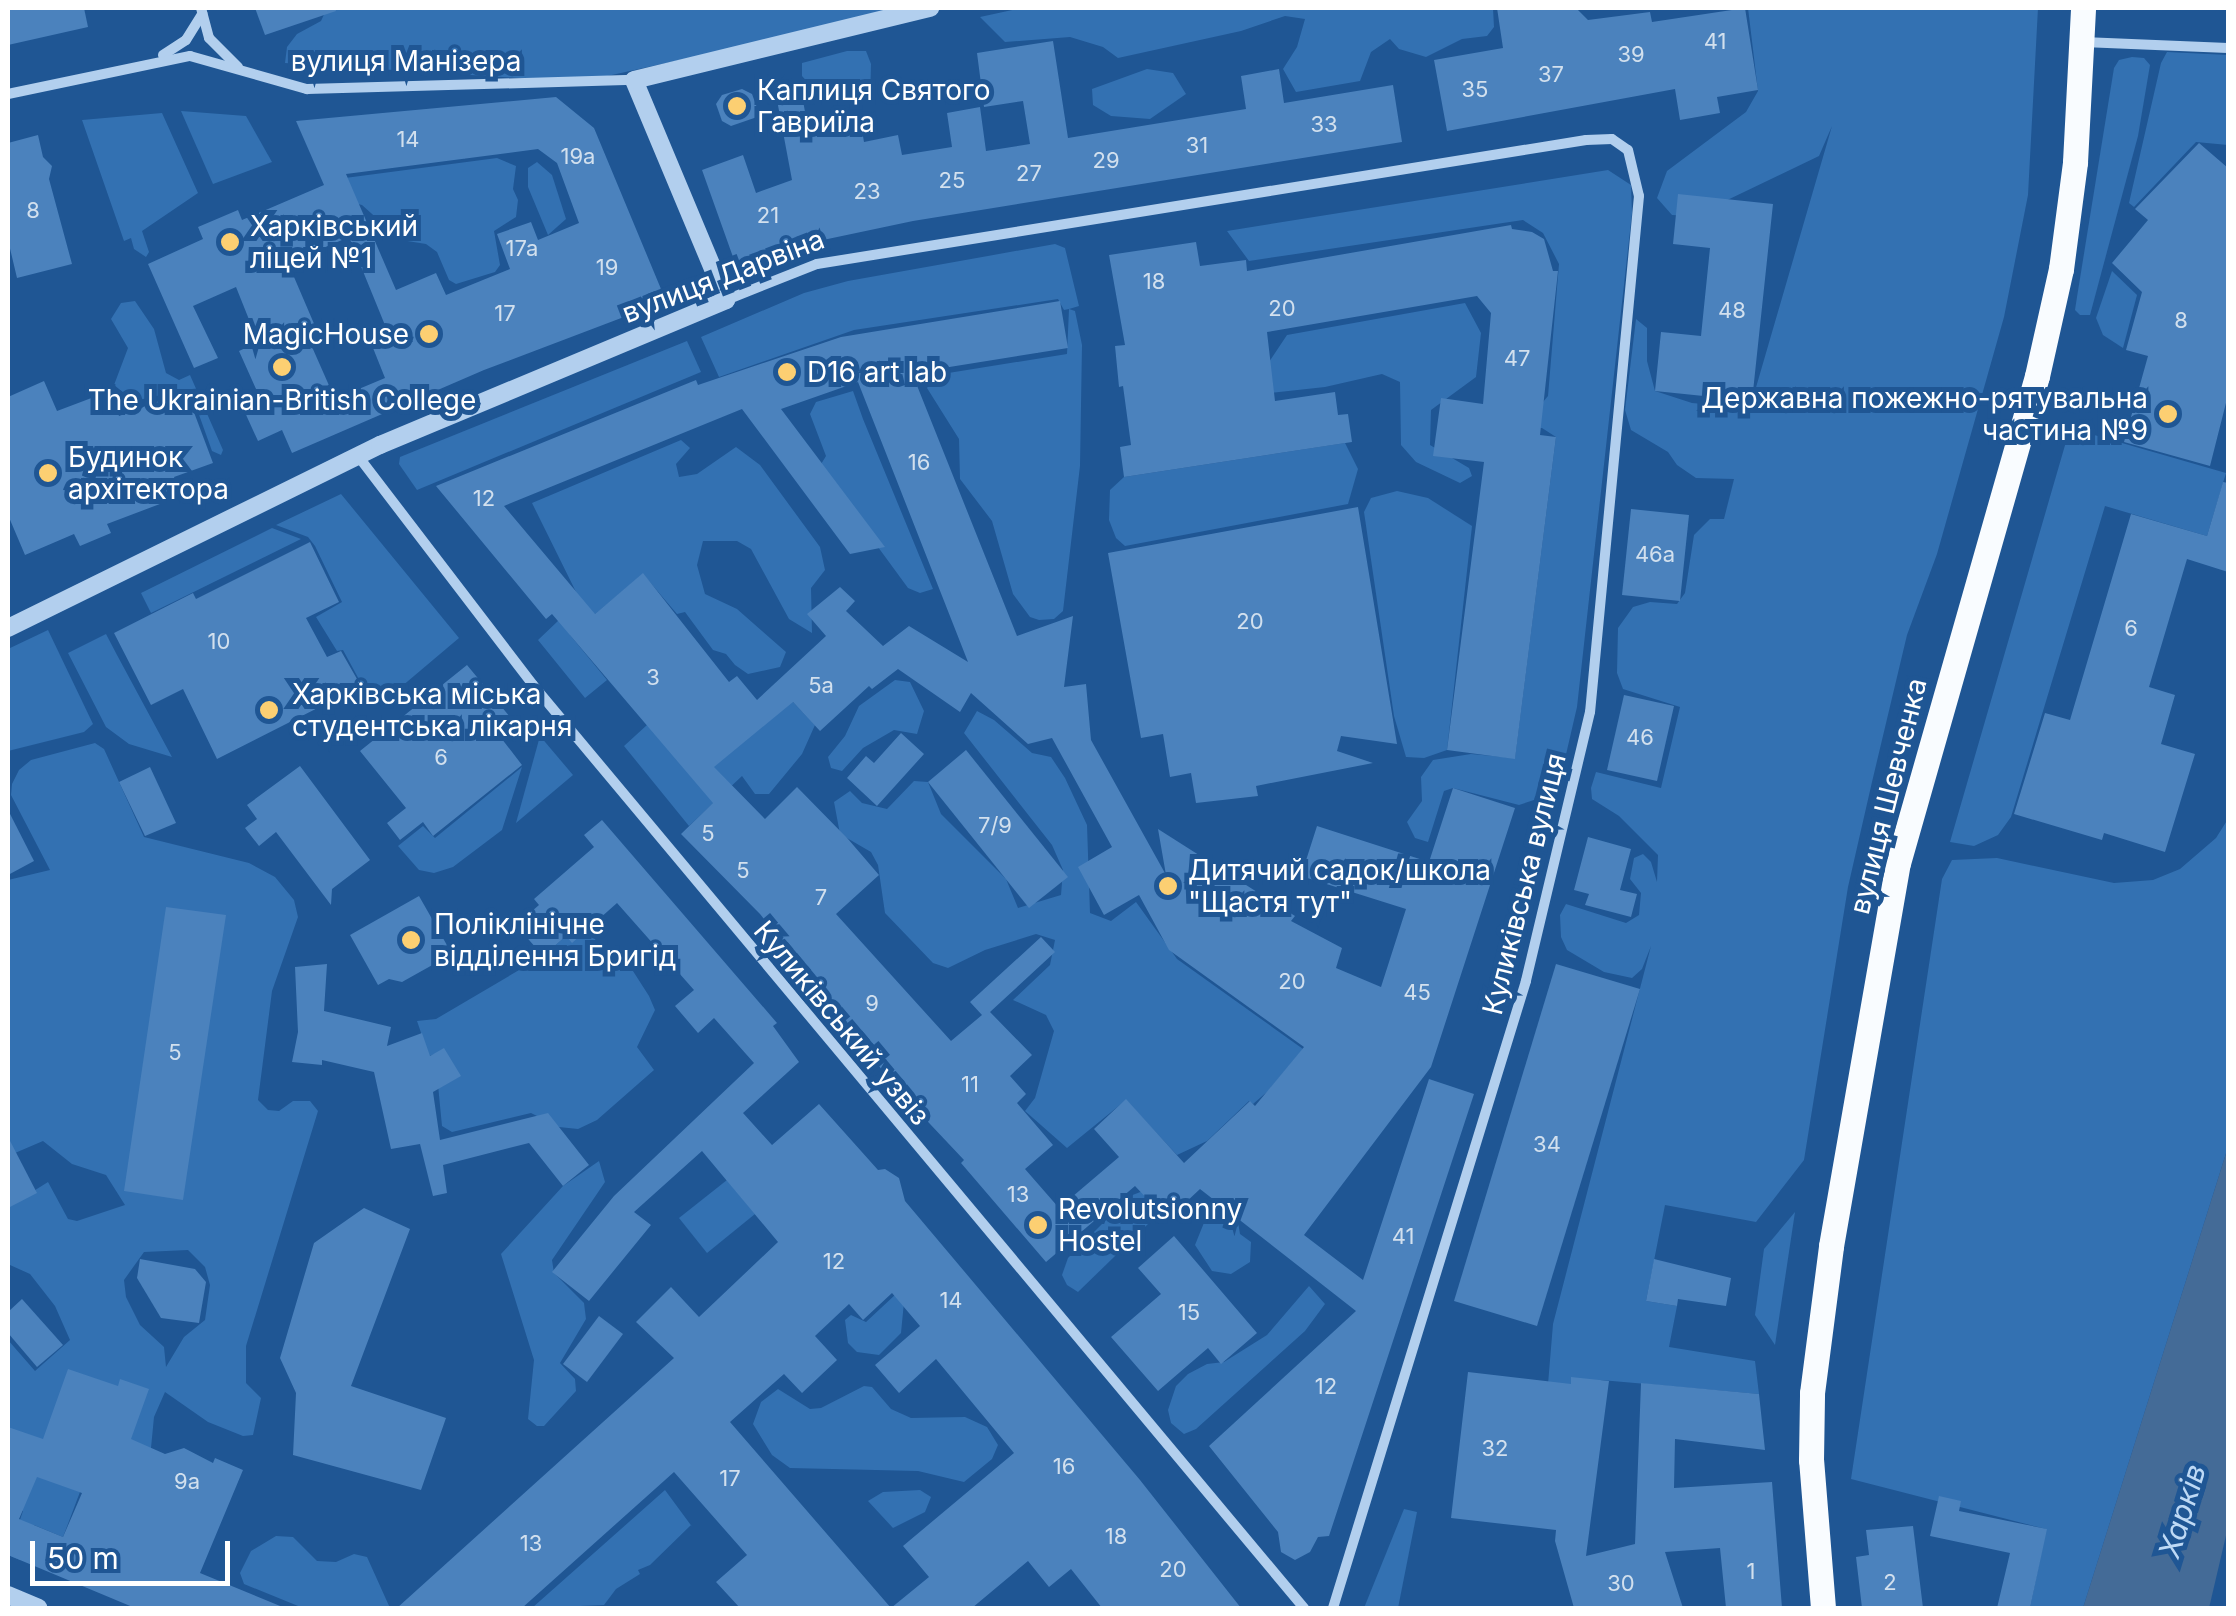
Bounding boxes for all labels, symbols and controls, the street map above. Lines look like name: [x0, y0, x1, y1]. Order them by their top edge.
house number: 41: [1704, 29, 1726, 55]
house number: 39: [1617, 42, 1645, 68]
street label: вулиця Манізера: [291, 44, 521, 78]
house number: 37: [1538, 62, 1564, 88]
place label: Каплиця Святого Гавриїла: [757, 73, 990, 139]
house number: 35: [1462, 77, 1488, 103]
marker: Каплиця Святого Гавриїла: [726, 95, 748, 117]
house number: 33: [1310, 112, 1338, 138]
house number: 14: [396, 127, 420, 153]
house number: 31: [1186, 133, 1208, 159]
house number: 19а: [561, 144, 595, 170]
house number: 29: [1092, 148, 1120, 174]
house number: 27: [1016, 161, 1042, 187]
house number: 25: [939, 168, 965, 194]
house number: 23: [853, 179, 881, 205]
house number: 8: [26, 198, 40, 224]
house number: 21: [757, 203, 779, 229]
place label: Харківський ліцей №1: [250, 209, 418, 275]
street label: вулиця Дарвіна: [617, 222, 829, 330]
marker: Харківський ліцей №1: [219, 231, 241, 253]
house number: 17а: [506, 236, 538, 262]
house number: 19: [596, 255, 618, 281]
house number: 18: [1143, 269, 1165, 295]
house number: 20: [1268, 296, 1296, 322]
house number: 48: [1718, 298, 1746, 324]
house number: 17: [494, 301, 516, 327]
house number: 8: [2174, 308, 2188, 334]
place label: MagicHouse: [243, 317, 409, 351]
marker: MagicHouse: [418, 323, 440, 345]
house number: 47: [1504, 346, 1530, 372]
place label: D16 art lab: [807, 355, 947, 389]
marker: The Ukrainian-British College: [271, 356, 293, 378]
marker: D16 art lab: [776, 361, 798, 383]
place label: Державна пожежно-рятувальна частина №9: [1701, 381, 2148, 447]
place label: The Ukrainian-British College: [88, 383, 476, 417]
marker: Державна пожежно-рятувальна частина №9: [2157, 403, 2179, 425]
place label: Будинок архітектора: [68, 440, 229, 506]
house number: 16: [908, 450, 930, 476]
marker: Будинок архітектора: [37, 462, 59, 484]
house number: 12: [473, 486, 495, 512]
house number: 46а: [1635, 542, 1675, 568]
house number: 20: [1236, 609, 1264, 635]
house number: 6: [2124, 616, 2138, 642]
house number: 10: [208, 629, 230, 655]
house number: 3: [646, 665, 660, 691]
house number: 5а: [808, 673, 834, 699]
street label: вулиця Шевченка: [1842, 675, 1934, 917]
place label: Харківська міська студентська лікарня: [292, 677, 572, 743]
marker: Харківська міська студентська лікарня: [256, 697, 282, 723]
house number: 46: [1626, 725, 1654, 751]
house number: 6: [434, 745, 448, 771]
street label: Куликівська вулиця: [1475, 750, 1573, 1018]
house number: 7/9: [978, 813, 1012, 839]
house number: 5: [701, 821, 715, 847]
place label: Дитячий садок/школа "Щастя тут": [1188, 853, 1491, 919]
house number: 5: [736, 858, 750, 884]
marker: Дитячий садок/школа "Щастя тут": [1157, 875, 1179, 897]
house number: 7: [815, 885, 827, 911]
place label: Поліклінічне відділення Бригід: [434, 907, 676, 973]
street label: Куликівський узвіз: [747, 914, 937, 1132]
marker: Поліклінічне відділення Бригід: [398, 927, 424, 953]
house number: 20: [1278, 969, 1306, 995]
house number: 45: [1403, 980, 1431, 1006]
house number: 9: [865, 991, 879, 1017]
house number: 5: [168, 1040, 182, 1066]
house number: 11: [961, 1072, 979, 1098]
house number: 34: [1533, 1132, 1561, 1158]
house number: 13: [1007, 1182, 1029, 1208]
place label: Revolutsionny Hostel: [1058, 1192, 1242, 1258]
marker: Revolutsionny Hostel: [1027, 1214, 1049, 1236]
house number: 41: [1392, 1224, 1414, 1250]
house number: 12: [823, 1249, 845, 1275]
house number: 14: [939, 1288, 963, 1314]
house number: 15: [1178, 1300, 1200, 1326]
house number: 12: [1315, 1374, 1337, 1400]
house number: 32: [1481, 1436, 1509, 1462]
house number: 16: [1053, 1454, 1075, 1480]
water label: Харків: [2151, 1460, 2213, 1562]
house number: 17: [719, 1466, 741, 1492]
house number: 9а: [174, 1469, 200, 1495]
scale bar: [35, 1521, 235, 1583]
house number: 18: [1105, 1524, 1127, 1550]
house number: 13: [520, 1531, 542, 1557]
text: 50 m: [47, 1540, 119, 1576]
house number: 20: [1159, 1557, 1187, 1583]
house number: 1: [1747, 1559, 1755, 1585]
house number: 2: [1883, 1570, 1897, 1596]
house number: 30: [1607, 1571, 1635, 1597]

